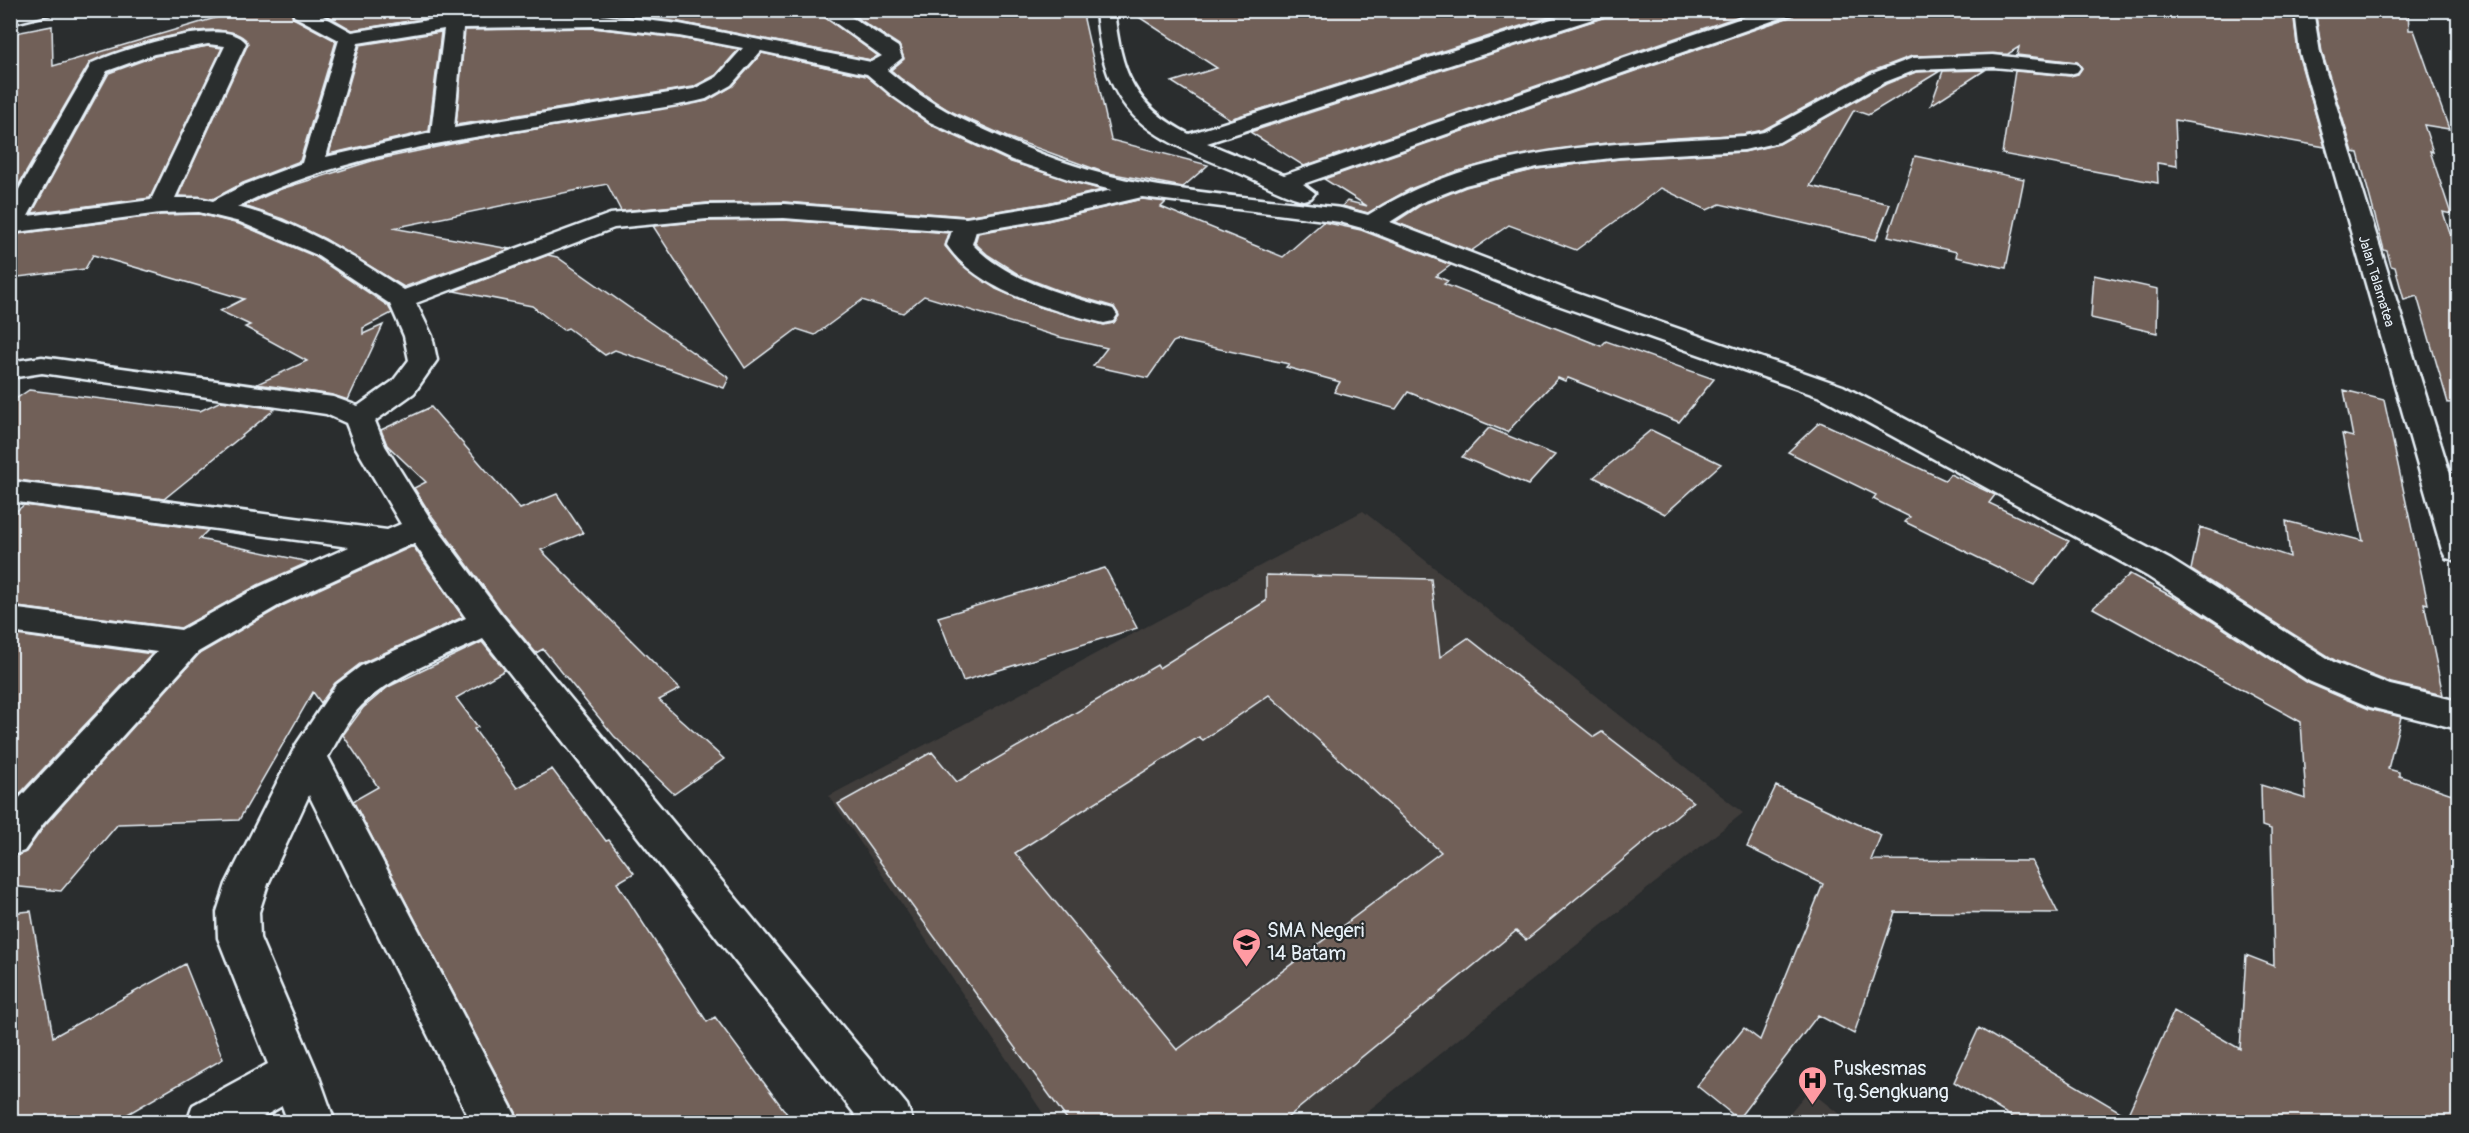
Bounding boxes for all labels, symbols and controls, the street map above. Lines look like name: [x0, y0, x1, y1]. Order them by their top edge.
street label: Jalan Talamatea: [2355, 233, 2398, 329]
place label: SMA Negeri 14 Batam: [1267, 918, 1364, 966]
school or university icon: SMA Negeri 14 Batam: [1230, 926, 1262, 968]
place label: Puskesmas Tg.Sengkuang: [1833, 1056, 1949, 1104]
hospital icon: Puskesmas Tg.Sengkuang: [1796, 1064, 1828, 1106]

